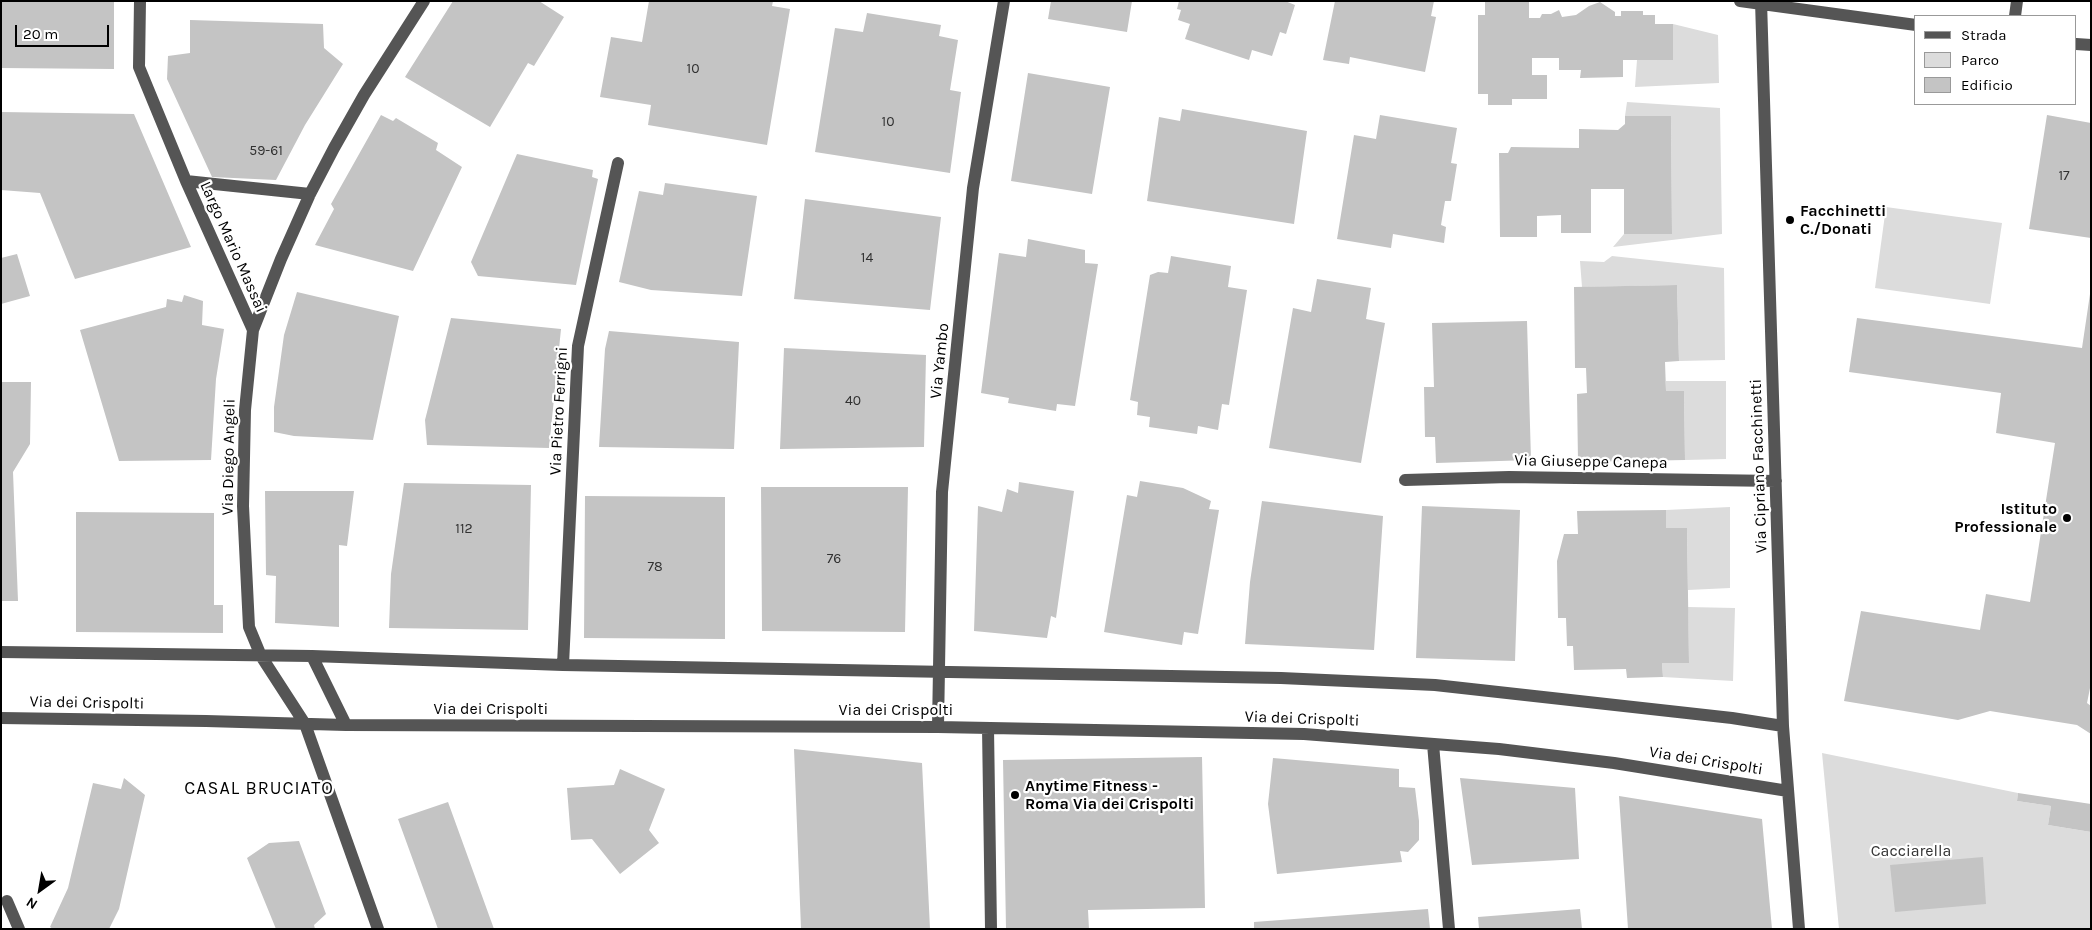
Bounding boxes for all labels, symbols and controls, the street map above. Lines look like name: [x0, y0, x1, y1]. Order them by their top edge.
scale bar: [18, 15, 111, 47]
legend: [1914, 15, 2077, 105]
text: 20 m: [23, 25, 58, 43]
text: Strada: [1961, 26, 2007, 44]
text: Parco: [1961, 51, 1999, 69]
house number: 10: [687, 61, 699, 77]
text: Edificio: [1961, 76, 2013, 94]
house number: 10: [882, 114, 894, 130]
house number: 59-61: [249, 143, 283, 159]
house number: 17: [2058, 168, 2070, 184]
street label: Largo Mario Massai: [195, 178, 271, 316]
place label: Facchinetti C./Donati: [1800, 201, 1886, 239]
marker: Facchinetti C./Donati: [1784, 214, 1796, 226]
house number: 14: [861, 250, 873, 266]
street label: Via Yambo: [926, 322, 954, 400]
street label: Via Pietro Ferrigni: [546, 346, 572, 476]
street label: Via Cipriano Facchinetti: [1746, 379, 1772, 553]
house number: 40: [845, 393, 861, 409]
street label: Via Diego Angeli: [218, 398, 240, 516]
street label: Via Giuseppe Canepa: [1514, 451, 1668, 473]
place label: Istituto Professionale: [1954, 499, 2057, 537]
marker: Istituto Professionale: [2061, 512, 2073, 524]
house number: 112: [455, 521, 473, 537]
house number: 76: [827, 551, 841, 567]
house number: 78: [647, 559, 663, 575]
street label: Via dei Crispolti: [29, 692, 145, 714]
street label: Via dei Crispolti: [434, 699, 548, 719]
street label: Via dei Crispolti: [839, 700, 953, 720]
street label: Via dei Crispolti: [1244, 707, 1360, 731]
street label: Via dei Crispolti: [1648, 743, 1764, 779]
place label: Anytime Fitness - Roma Via dei Crispolti: [1025, 776, 1194, 814]
district label: CASAL BRUCIATO: [182, 778, 336, 800]
marker: Anytime Fitness - Roma Via dei Crispolti: [1009, 789, 1021, 801]
park label: Cacciarella: [1871, 841, 1951, 861]
north arrow: [15, 865, 65, 915]
text: N: [23, 893, 41, 913]

